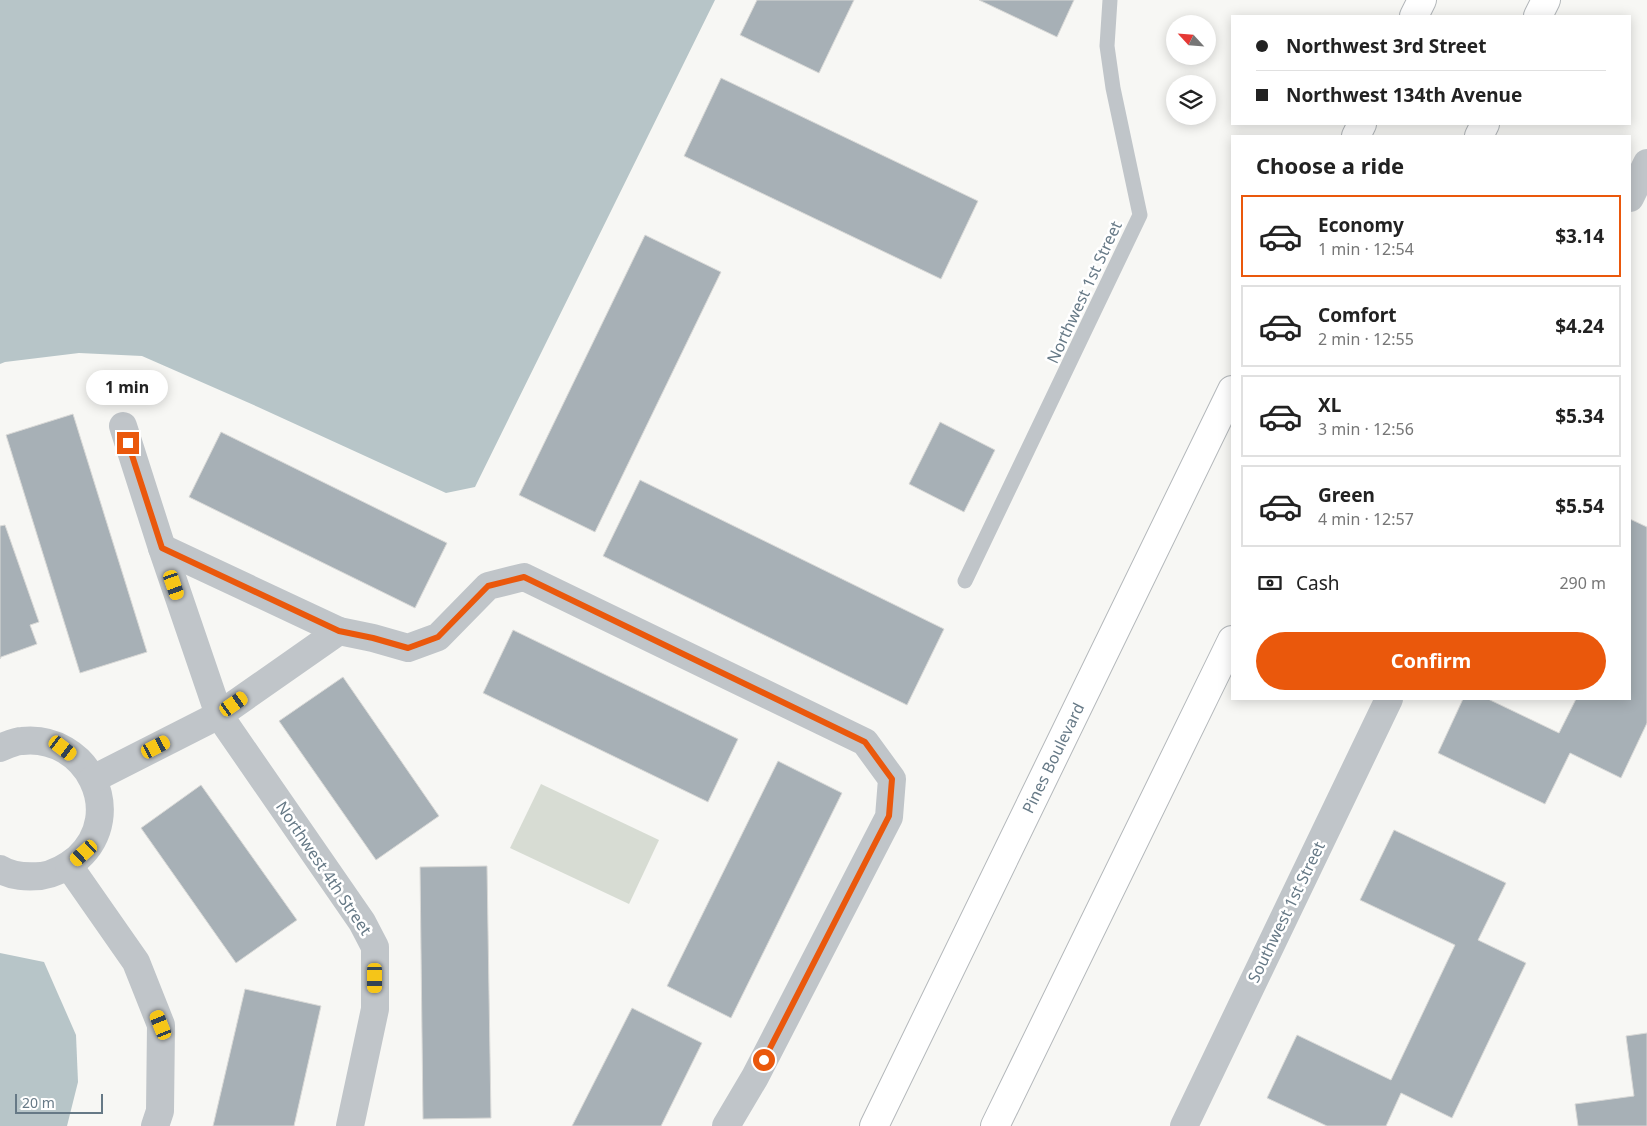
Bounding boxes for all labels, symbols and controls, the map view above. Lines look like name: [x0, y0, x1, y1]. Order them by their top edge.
north arrow: [1166, 15, 1216, 65]
map controls: [1166, 15, 1216, 125]
text: Northwest 3rd Street: [1286, 33, 1486, 59]
button: layers: [1166, 75, 1216, 125]
text: Northwest 134th Avenue: [1286, 82, 1522, 108]
text: Choose a ride: [1256, 150, 1404, 180]
text: Economy: [1318, 212, 1404, 238]
icon: car: [1258, 214, 1303, 259]
street label: Northwest 1st Street: [1041, 217, 1127, 367]
text: $3.14: [1555, 223, 1604, 249]
text: 1 min · 12:54: [1318, 238, 1414, 260]
text: Comfort: [1318, 302, 1397, 328]
icon: car: [1258, 304, 1303, 349]
text: $4.24: [1555, 313, 1604, 339]
text: 2 min · 12:55: [1318, 328, 1414, 350]
callout: 1 min: [87, 370, 169, 406]
text: 1 min: [105, 376, 149, 398]
text: XL: [1318, 392, 1341, 418]
icon: car: [1258, 394, 1303, 439]
text: $5.34: [1555, 403, 1604, 429]
text: 3 min · 12:56: [1318, 418, 1414, 440]
route end: [117, 432, 139, 454]
text: Green: [1318, 482, 1375, 508]
icon: car: [1258, 484, 1303, 529]
text: $5.54: [1555, 493, 1604, 519]
text: 4 min · 12:57: [1318, 508, 1414, 530]
car: [162, 568, 185, 602]
icon: cash: [1256, 569, 1284, 597]
text: Cash: [1296, 570, 1340, 596]
text: 290 m: [1559, 572, 1606, 594]
button: Confirm: [1256, 632, 1606, 690]
car: [217, 689, 250, 719]
street label: Pines Boulevard: [1017, 699, 1089, 817]
car: [46, 733, 79, 763]
car: [139, 734, 172, 760]
street label: Northwest 4th Street: [271, 797, 377, 939]
car: [67, 837, 100, 869]
street label: Southwest 1st Street: [1242, 837, 1330, 986]
car: [367, 963, 382, 993]
car: [148, 1008, 173, 1042]
route start: [753, 1049, 775, 1071]
scale bar: [15, 1091, 102, 1114]
text: 20 m: [22, 1093, 55, 1112]

